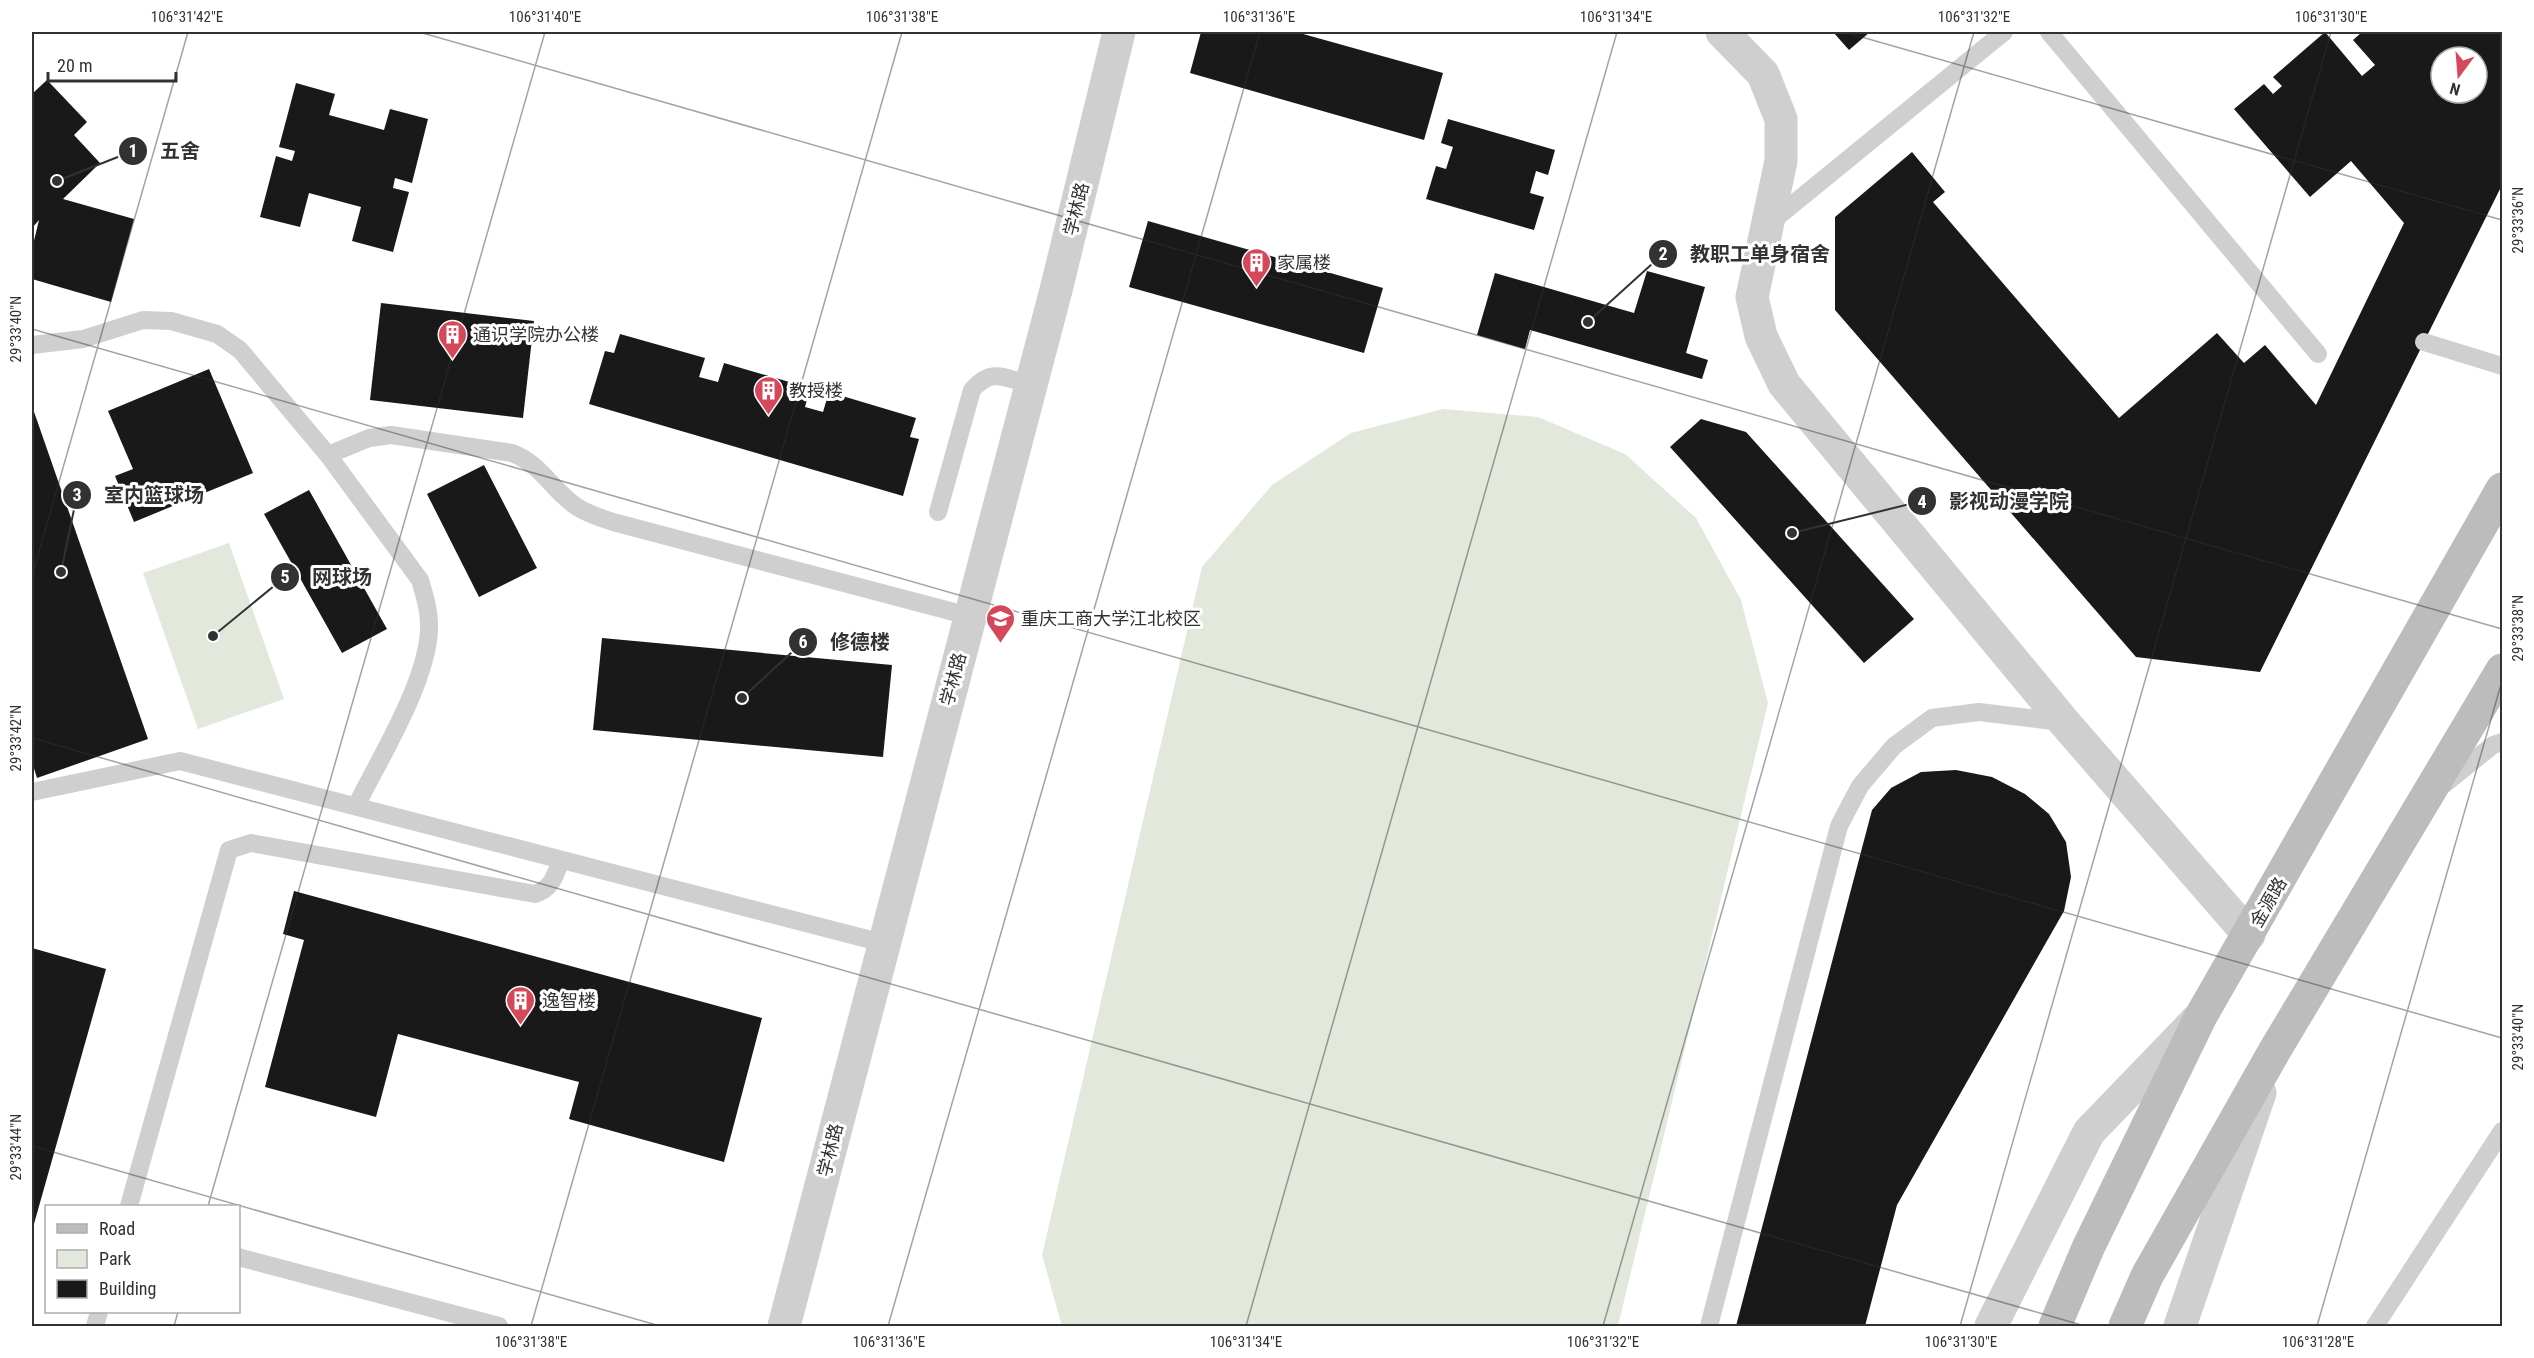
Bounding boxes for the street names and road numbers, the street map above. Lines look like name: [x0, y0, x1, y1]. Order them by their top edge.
street label: 学林路: [1059, 180, 1093, 238]
street label: 学林路: [936, 650, 970, 708]
street label: 金源路: [2245, 873, 2291, 931]
street label: 学林路: [813, 1121, 847, 1179]

